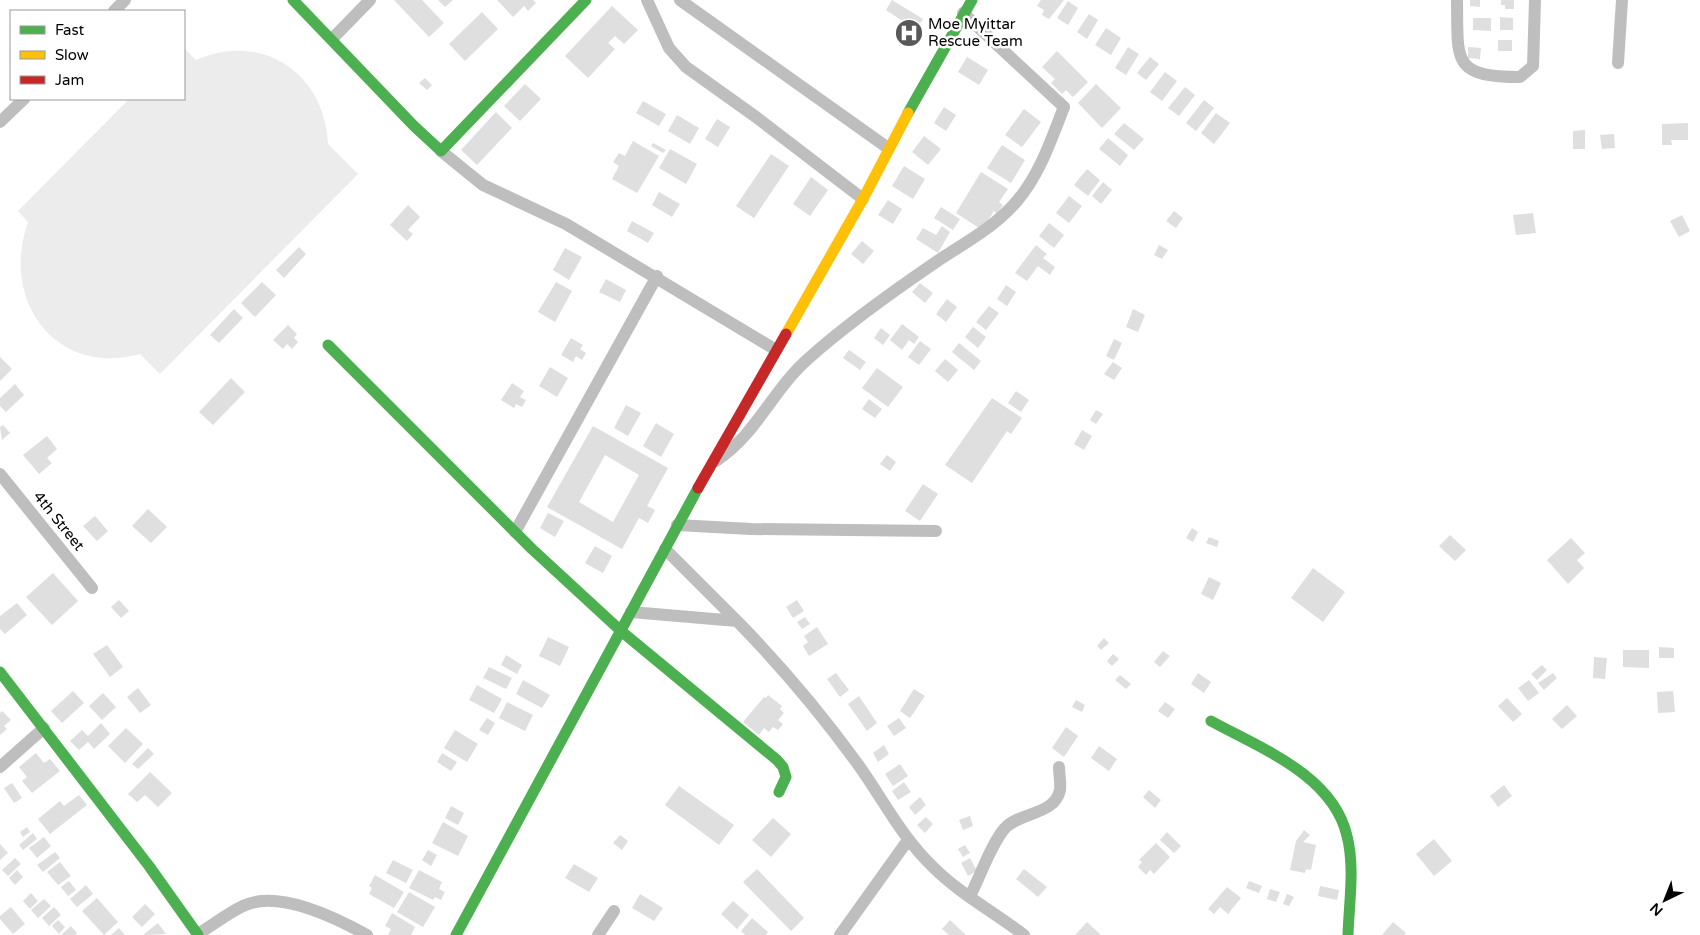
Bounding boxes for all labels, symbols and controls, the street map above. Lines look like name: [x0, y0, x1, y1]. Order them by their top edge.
legend: [10, 10, 185, 100]
place label: Moe Myittar Rescue Team: [928, 15, 1023, 50]
hospital icon: Moe Myittar Rescue Team: [894, 18, 924, 48]
text: Fast: [55, 21, 85, 39]
text: Slow: [55, 46, 89, 64]
text: Jam: [55, 71, 84, 89]
street label: 4th Street: [30, 488, 89, 554]
north arrow: [1640, 875, 1690, 925]
text: N: [1647, 899, 1666, 919]

